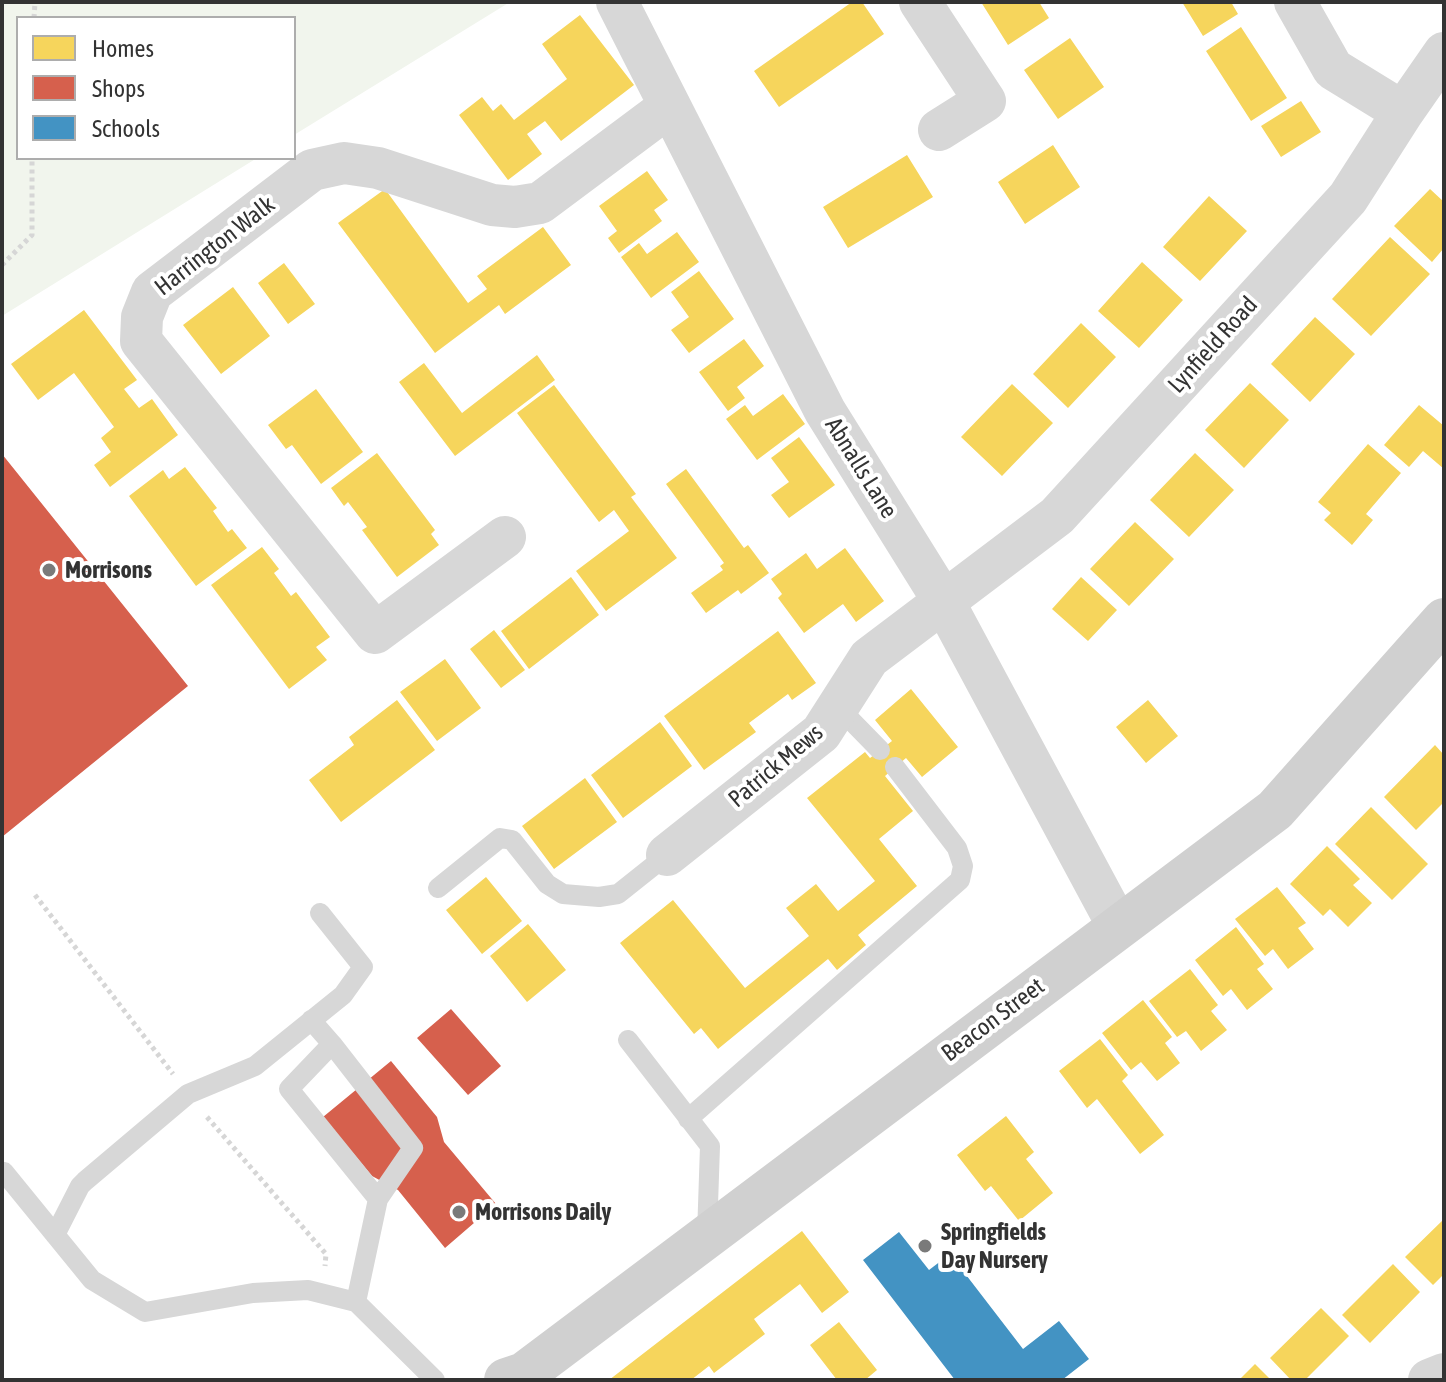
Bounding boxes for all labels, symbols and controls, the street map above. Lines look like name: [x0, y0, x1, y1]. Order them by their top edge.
legend: [16, 16, 296, 160]
text: Homes: [92, 35, 154, 62]
text: Shops: [92, 75, 145, 102]
text: Schools: [92, 115, 160, 142]
street label: Harrington Walk: [149, 190, 281, 302]
street label: Lynfield Road: [1162, 291, 1264, 399]
street label: Abnalls Lane: [819, 412, 903, 524]
place label: Morrisons: [65, 556, 152, 584]
marker: Morrisons: [40, 561, 58, 579]
street label: Patrick Mews: [723, 718, 829, 814]
street label: Beacon Street: [936, 972, 1050, 1068]
place label: Morrisons Daily: [475, 1198, 611, 1226]
marker: Morrisons Daily: [450, 1203, 468, 1221]
place label: Springfields Day Nursery: [941, 1218, 1048, 1274]
marker: Springfields Day Nursery: [916, 1237, 934, 1255]

